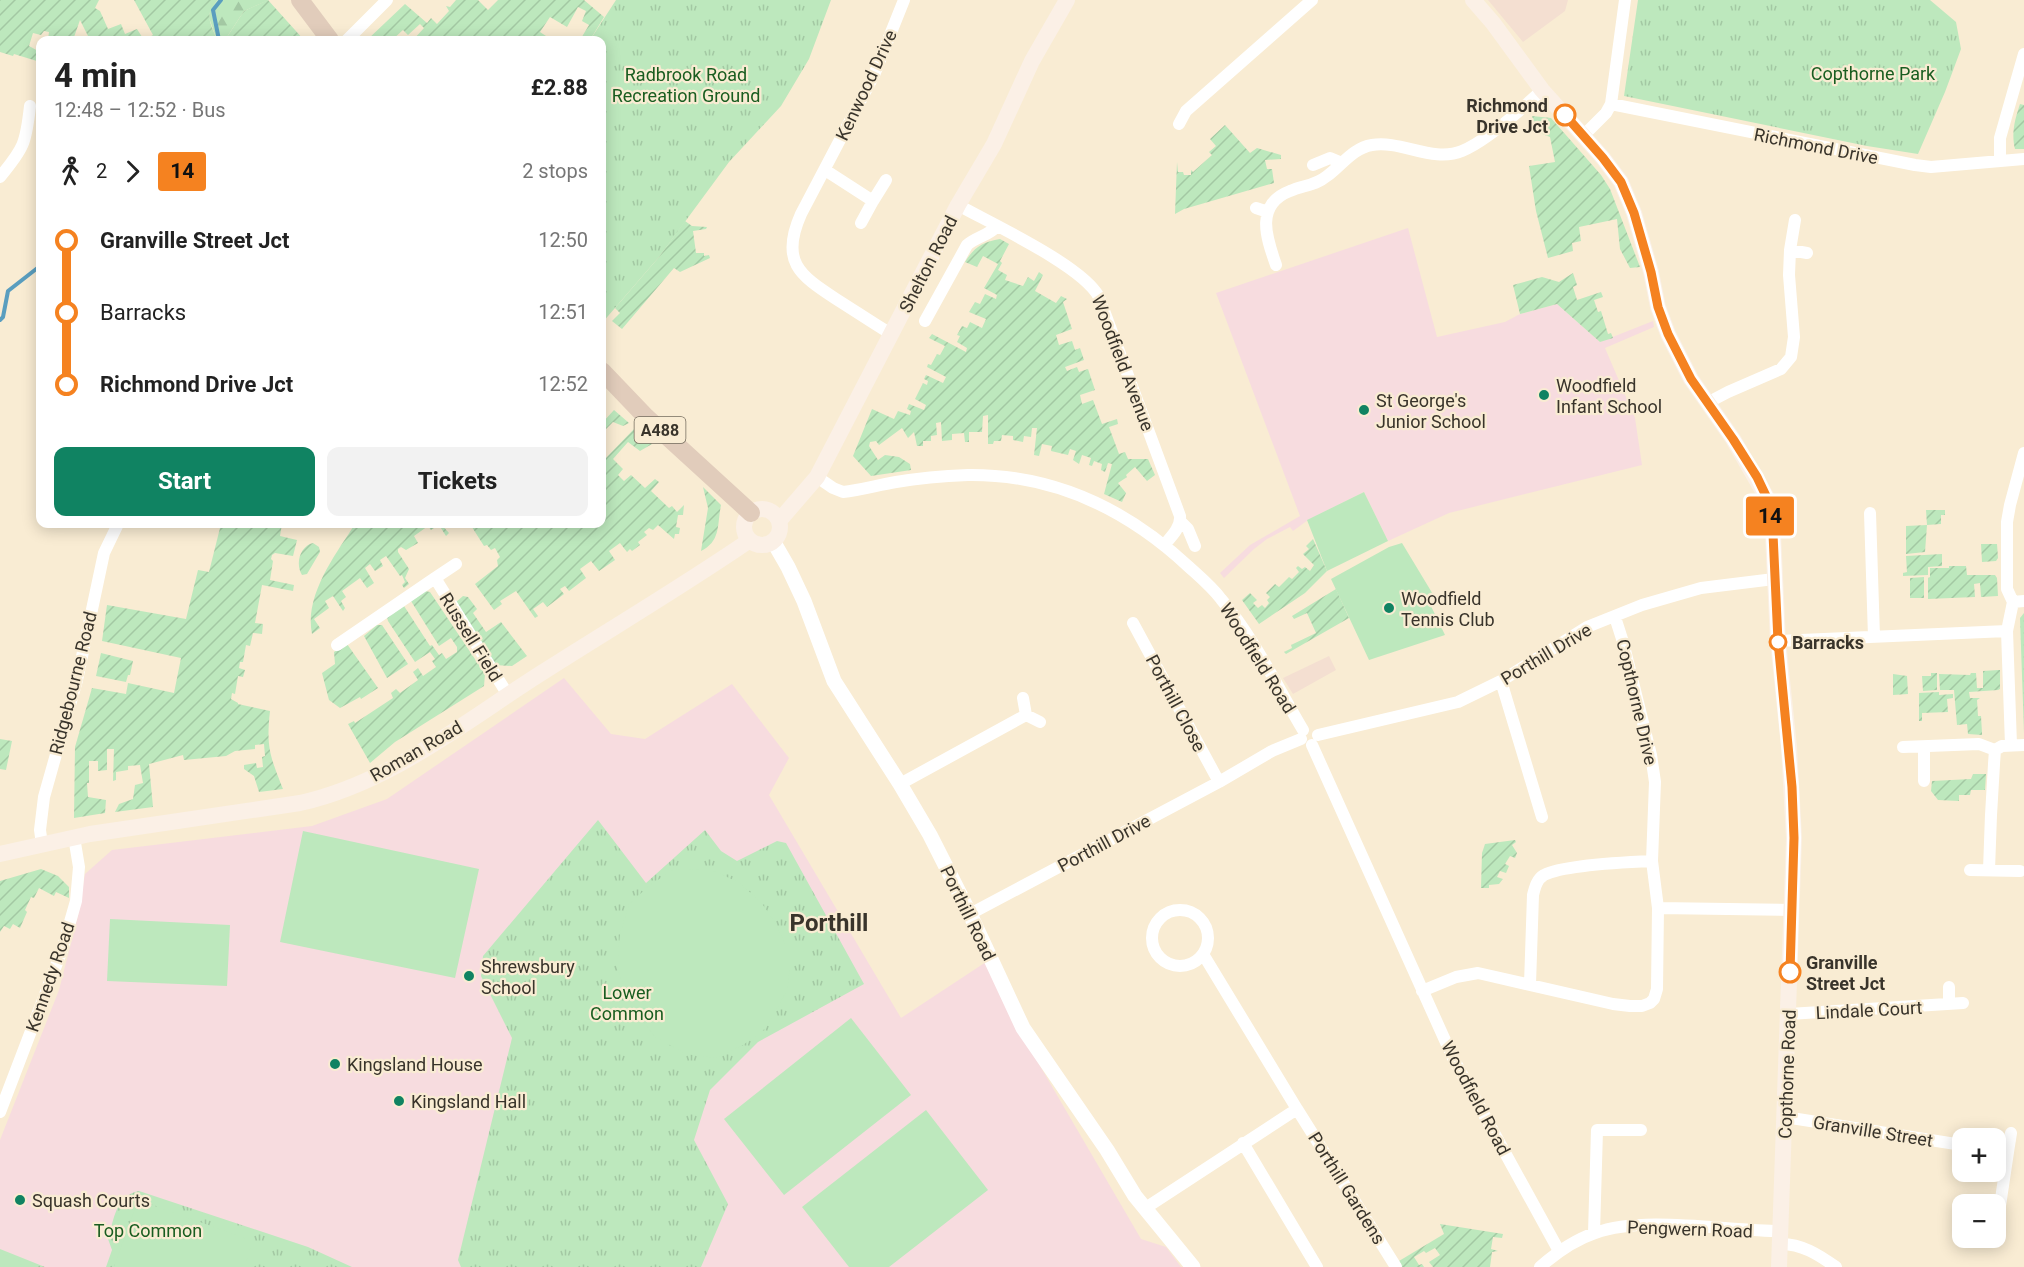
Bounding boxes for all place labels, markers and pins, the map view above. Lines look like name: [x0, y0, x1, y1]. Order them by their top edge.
place label: Richmond Drive Jct: [1466, 95, 1548, 137]
marker: Richmond Drive Jct: [1554, 104, 1576, 126]
place label: Woodfield Infant School: [1556, 375, 1662, 417]
marker: Woodfield Infant School: [1537, 388, 1551, 402]
place label: St George's Junior School: [1376, 390, 1486, 432]
marker: St George's Junior School: [1357, 403, 1371, 417]
place label: Woodfield Tennis Club: [1401, 588, 1495, 630]
marker: Woodfield Tennis Club: [1382, 601, 1396, 615]
place label: Barracks: [1792, 632, 1864, 653]
marker: Barracks: [1769, 633, 1787, 651]
place label: Granville Street Jct: [1806, 952, 1885, 994]
place label: Shrewsbury School: [481, 956, 575, 998]
marker: Granville Street Jct: [1779, 961, 1801, 983]
marker: Shrewsbury School: [462, 969, 476, 983]
place label: Kingsland House: [347, 1054, 483, 1075]
marker: Kingsland House: [328, 1057, 342, 1071]
place label: Kingsland Hall: [411, 1091, 526, 1112]
marker: Kingsland Hall: [392, 1094, 406, 1108]
place label: Squash Courts: [32, 1190, 150, 1211]
marker: Squash Courts: [13, 1193, 27, 1207]

